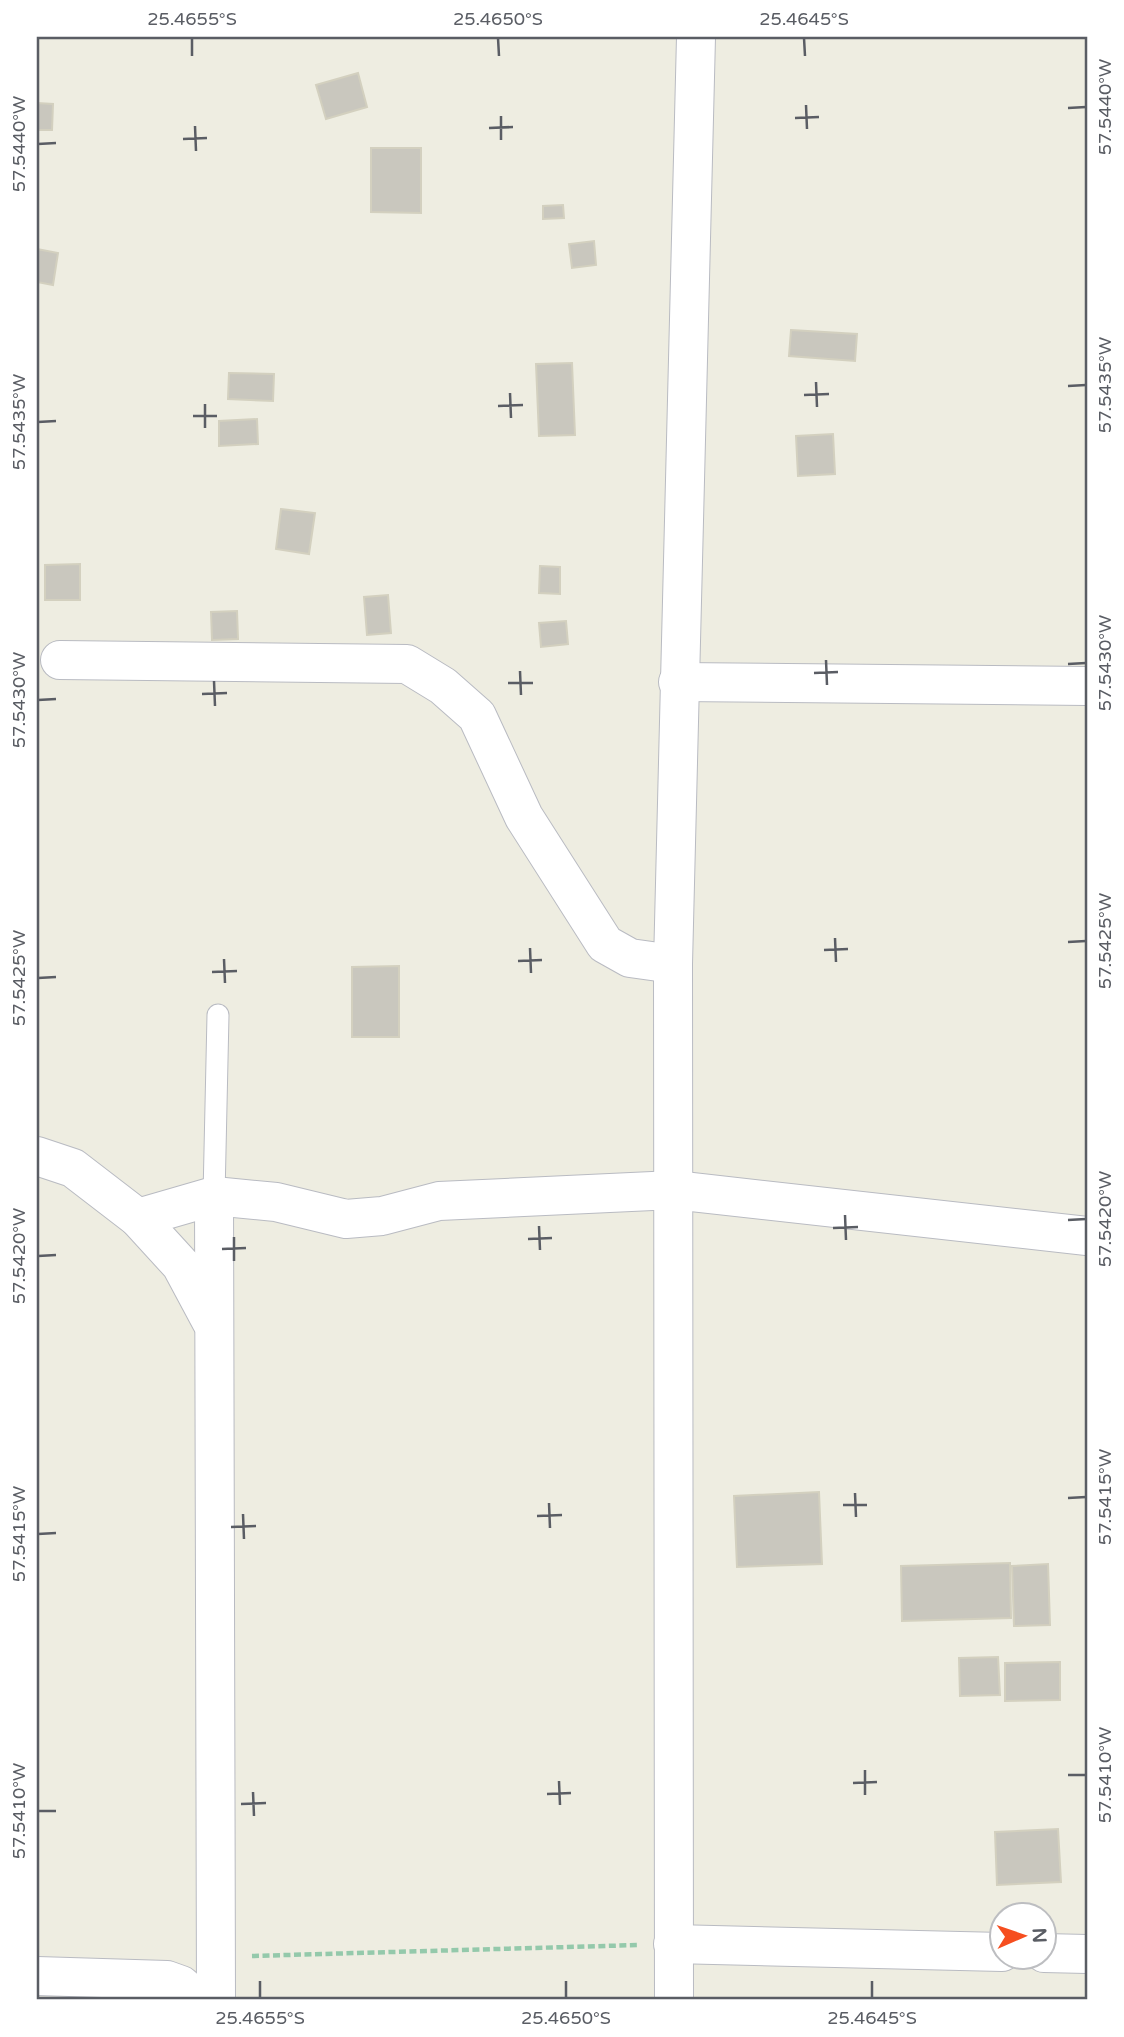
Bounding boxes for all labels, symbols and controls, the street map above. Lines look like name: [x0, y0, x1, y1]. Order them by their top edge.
text: 25.4655°S: [147, 8, 237, 30]
text: 25.4650°S: [453, 8, 543, 30]
text: 25.4645°S: [759, 8, 849, 30]
text: 57.5440°W: [1094, 59, 1116, 155]
text: 57.5440°W: [8, 96, 30, 192]
text: 57.5435°W: [1094, 337, 1116, 433]
text: 57.5435°W: [8, 374, 30, 470]
text: 57.5430°W: [1094, 615, 1116, 711]
text: 57.5430°W: [8, 652, 30, 748]
text: 57.5425°W: [1094, 893, 1116, 989]
text: 57.5425°W: [8, 930, 30, 1026]
text: 57.5420°W: [1094, 1171, 1116, 1267]
text: 57.5420°W: [8, 1208, 30, 1304]
text: 57.5415°W: [1094, 1449, 1116, 1545]
text: 57.5415°W: [8, 1486, 30, 1582]
text: 57.5410°W: [1094, 1727, 1116, 1823]
text: 57.5410°W: [8, 1763, 30, 1859]
north arrow: [988, 1900, 1058, 1970]
text: N: [1028, 1927, 1050, 1943]
text: 25.4655°S: [215, 2007, 305, 2029]
text: 25.4650°S: [521, 2007, 611, 2029]
text: 25.4645°S: [827, 2007, 917, 2029]

